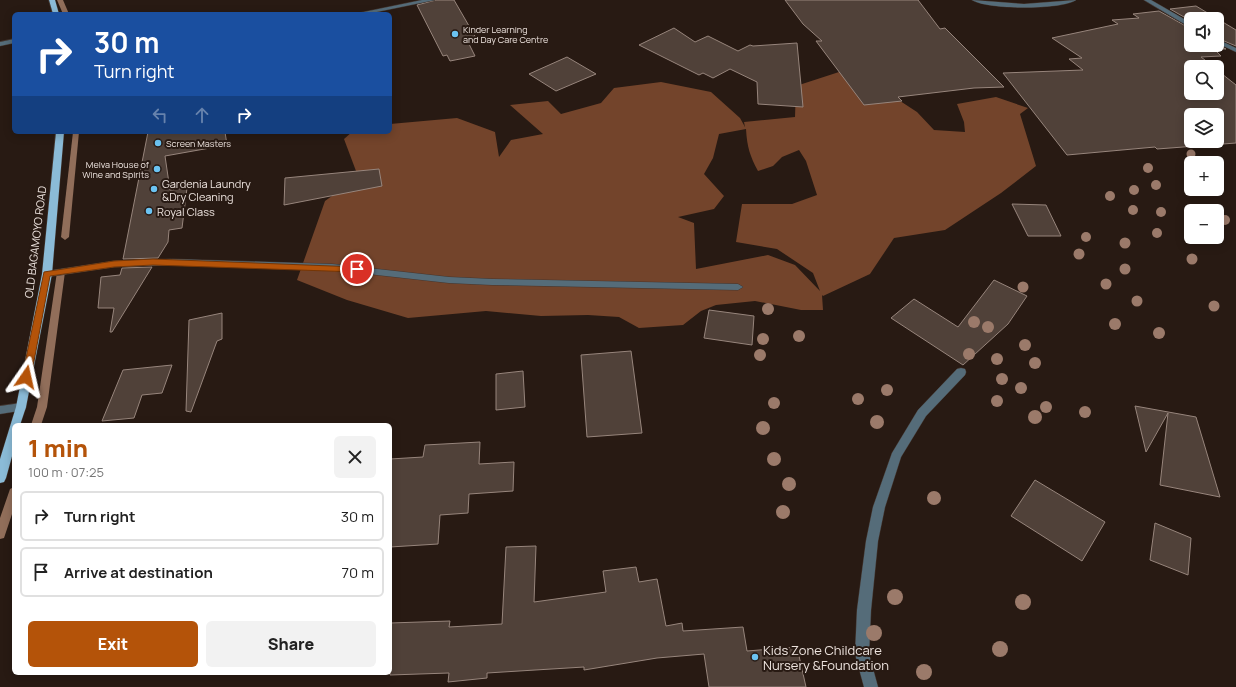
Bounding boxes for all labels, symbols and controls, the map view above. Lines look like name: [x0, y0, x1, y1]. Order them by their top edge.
map controls: [1184, 12, 1224, 244]
button: sound: [1184, 12, 1224, 52]
text: 30 m: [94, 23, 159, 61]
place label: Kinder Learning and Day Care Centre: [463, 23, 548, 46]
icon: right: [28, 28, 80, 80]
marker: Kinder Learning and Day Care Centre: [450, 29, 460, 39]
text: Turn right: [94, 59, 175, 83]
button: search: [1184, 60, 1224, 100]
icon: left: [149, 104, 171, 126]
icon: ahead: [191, 104, 213, 126]
icon: right: [233, 104, 255, 126]
button: layers: [1184, 108, 1224, 148]
place label: Screen Masters: [166, 137, 231, 150]
marker: Screen Masters: [153, 138, 163, 148]
button: +: [1184, 156, 1224, 196]
place label: Melva House of Wine and Spirits: [82, 158, 150, 181]
marker: Melva House of Wine and Spirits: [152, 164, 162, 174]
place label: Gardenia Laundry &Dry Cleaning: [162, 176, 251, 204]
marker: Gardenia Laundry &Dry Cleaning: [149, 184, 159, 194]
street label: OLD BAGAMOYO ROAD: [21, 185, 49, 299]
place label: Royal Class: [157, 204, 215, 219]
button: −: [1184, 204, 1224, 244]
marker: Royal Class: [144, 206, 154, 216]
pin: [340, 252, 374, 286]
icon: arrive: [346, 258, 368, 280]
position arrow: [5, 356, 47, 398]
text: 1 min: [28, 431, 88, 464]
button: close: [334, 436, 376, 478]
text: 100 m · 07:25: [28, 463, 104, 481]
icon: right: [30, 505, 52, 527]
text: Turn right: [64, 506, 135, 527]
text: 30 m: [341, 506, 374, 527]
icon: arrive: [30, 561, 52, 583]
text: Arrive at destination: [64, 562, 213, 583]
text: 70 m: [342, 562, 374, 583]
button: Exit: [28, 621, 198, 667]
button: Share: [206, 621, 376, 667]
place label: Kids Zone Childcare Nursery &Foundation: [763, 641, 889, 674]
marker: Kids Zone Childcare Nursery &Foundation: [750, 652, 760, 662]

